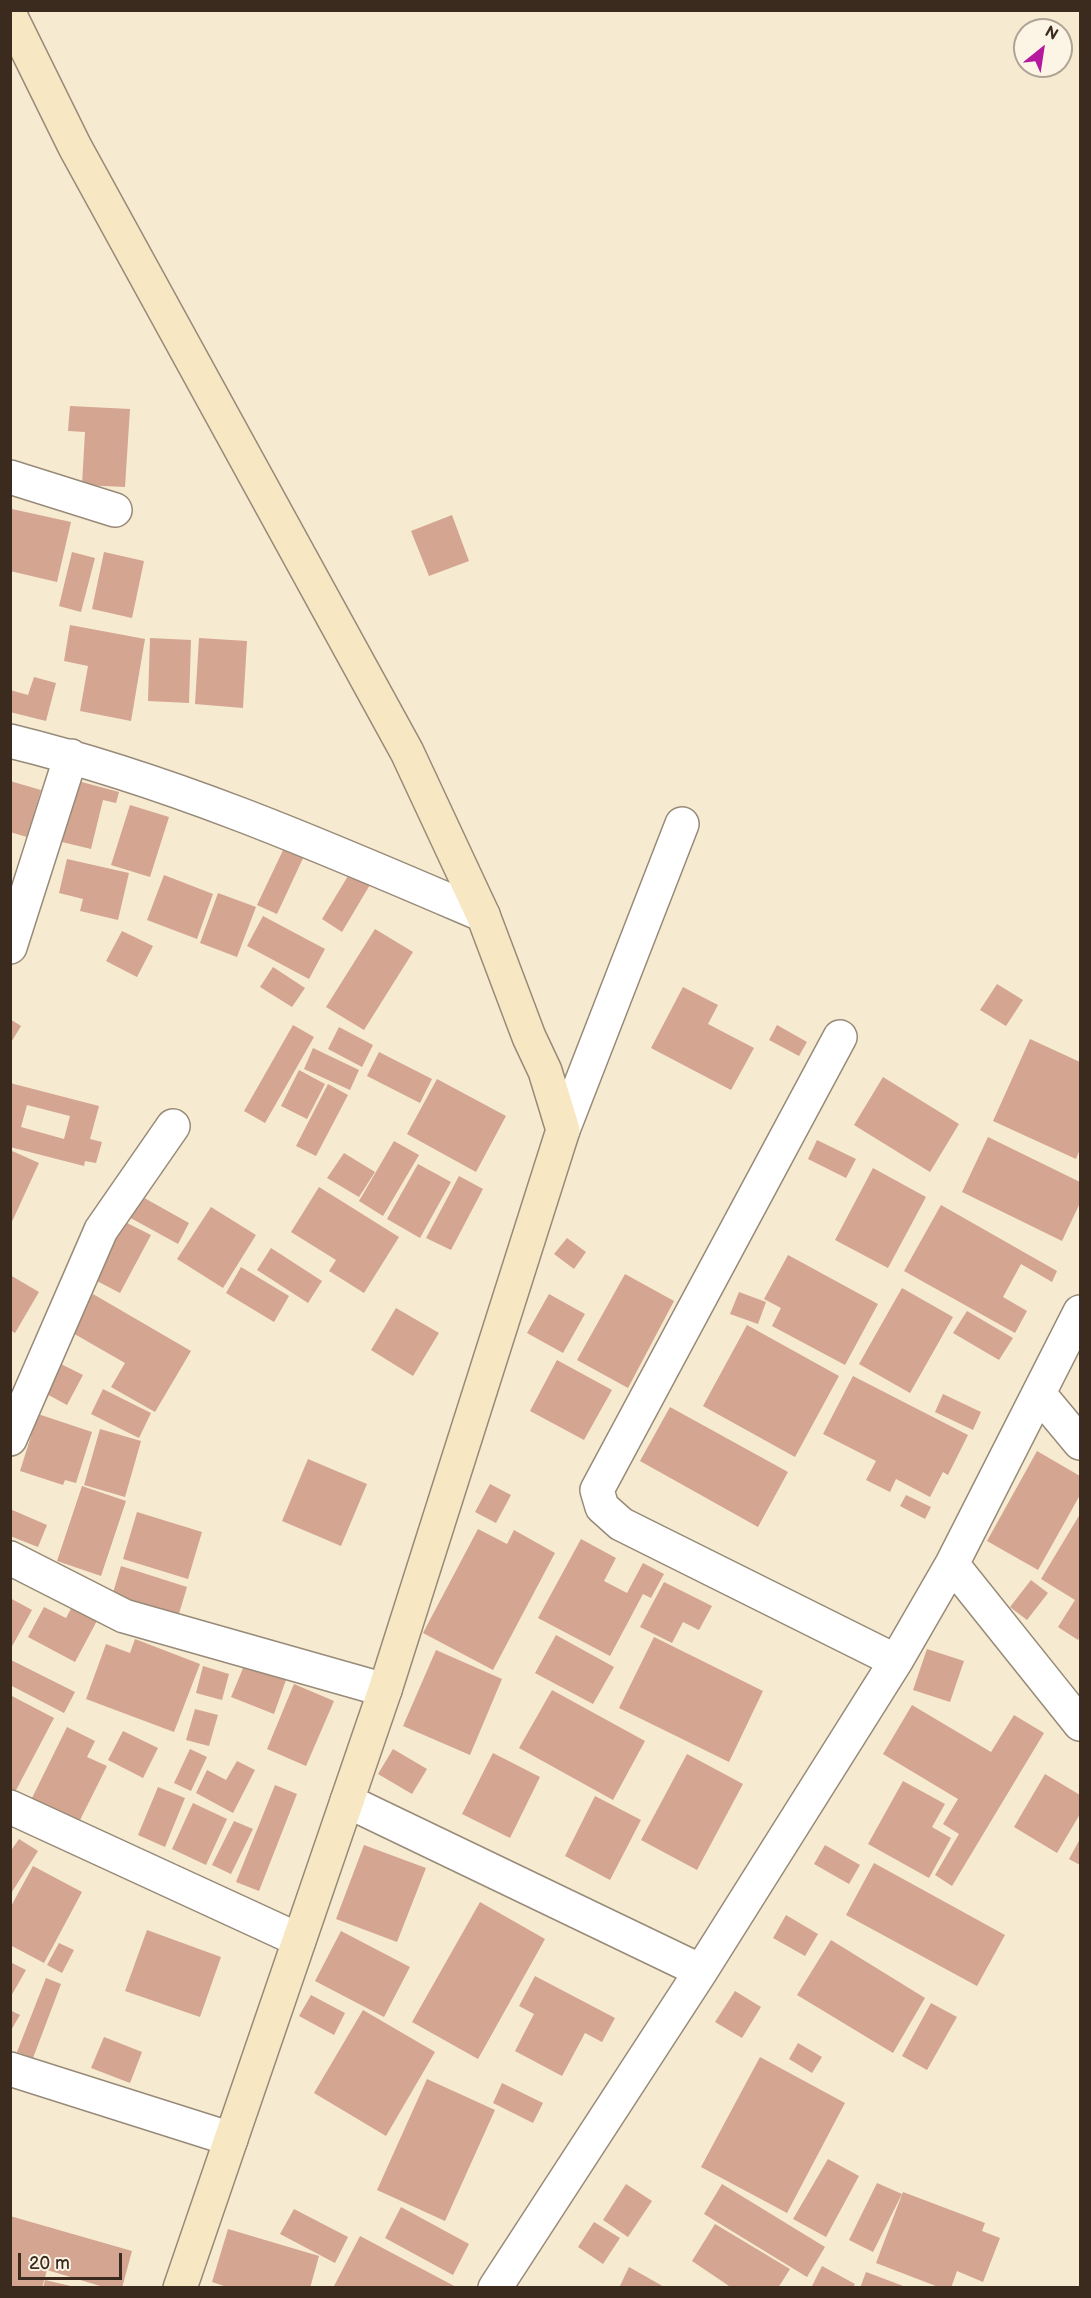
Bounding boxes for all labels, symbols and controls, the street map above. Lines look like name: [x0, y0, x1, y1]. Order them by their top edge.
north arrow: [1013, 18, 1073, 78]
text: N: [1041, 22, 1061, 45]
scale bar: [21, 2241, 124, 2279]
text: 20 m: [29, 2253, 70, 2274]

